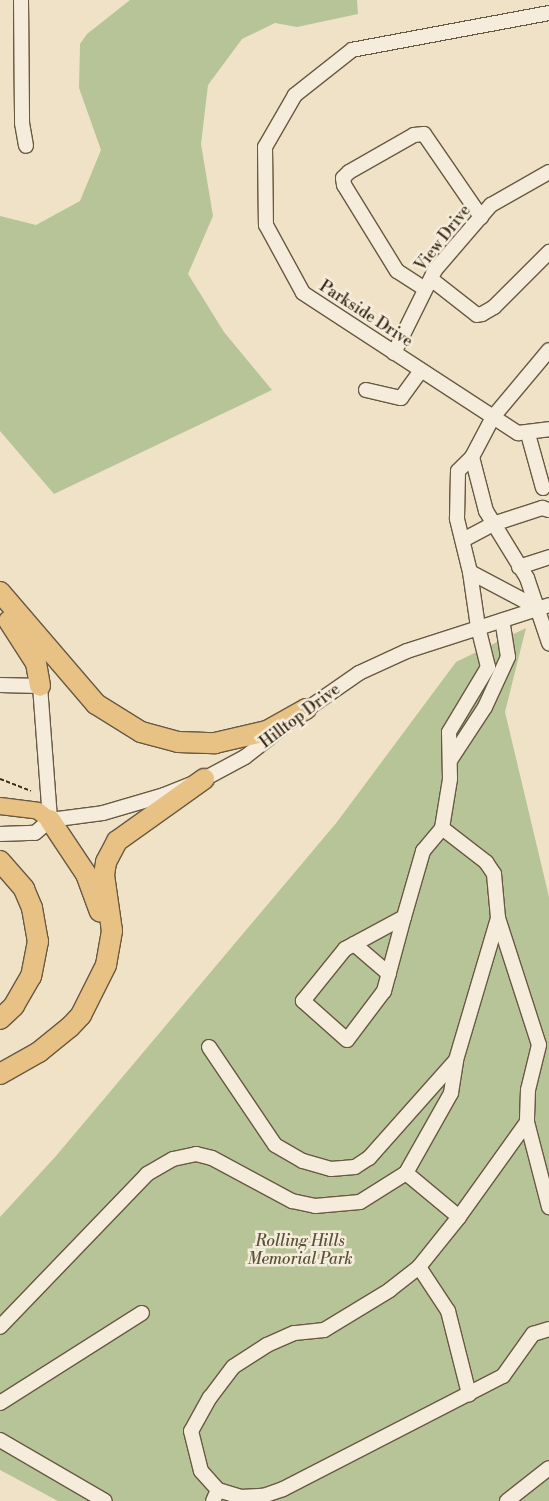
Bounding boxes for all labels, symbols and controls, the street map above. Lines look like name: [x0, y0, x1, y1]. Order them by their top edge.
street label: View Drive: [411, 201, 475, 275]
street label: Parkside Drive: [316, 277, 416, 351]
street label: Hilltop Drive: [256, 680, 344, 752]
park label: Rolling Hills Memorial Park: [247, 1231, 353, 1269]

